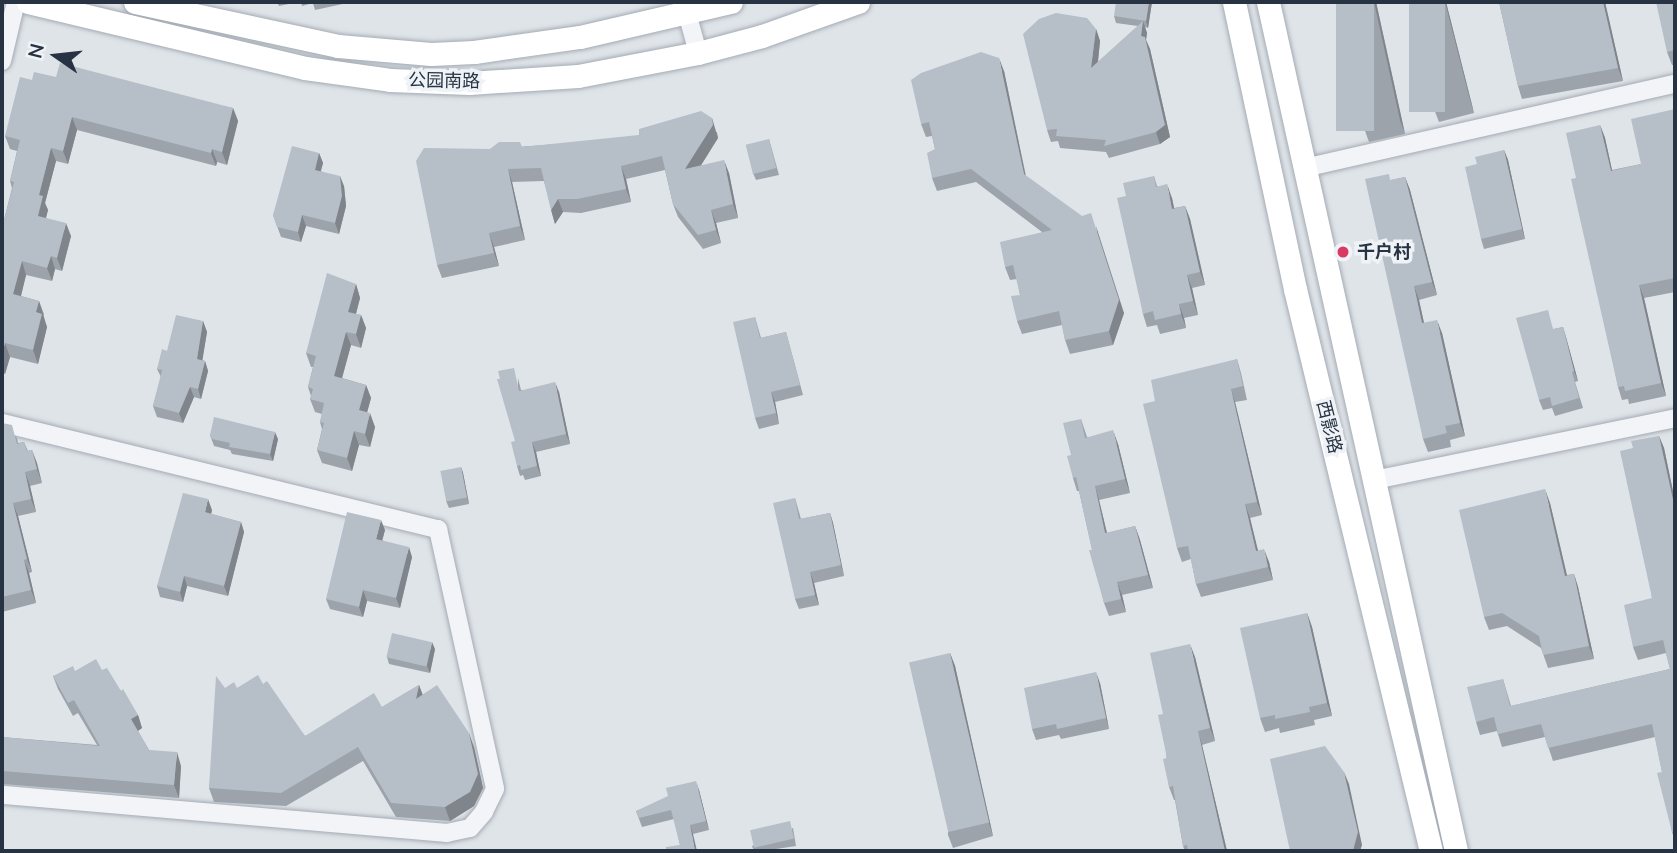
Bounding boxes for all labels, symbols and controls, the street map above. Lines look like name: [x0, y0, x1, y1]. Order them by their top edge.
north arrow: [21, 21, 91, 91]
text: N: [22, 41, 49, 61]
street label: 公园南路: [408, 70, 480, 92]
place label: 千户村: [1357, 241, 1411, 263]
marker: 千户村: [1335, 244, 1351, 260]
street label: 西影路: [1312, 398, 1346, 456]

